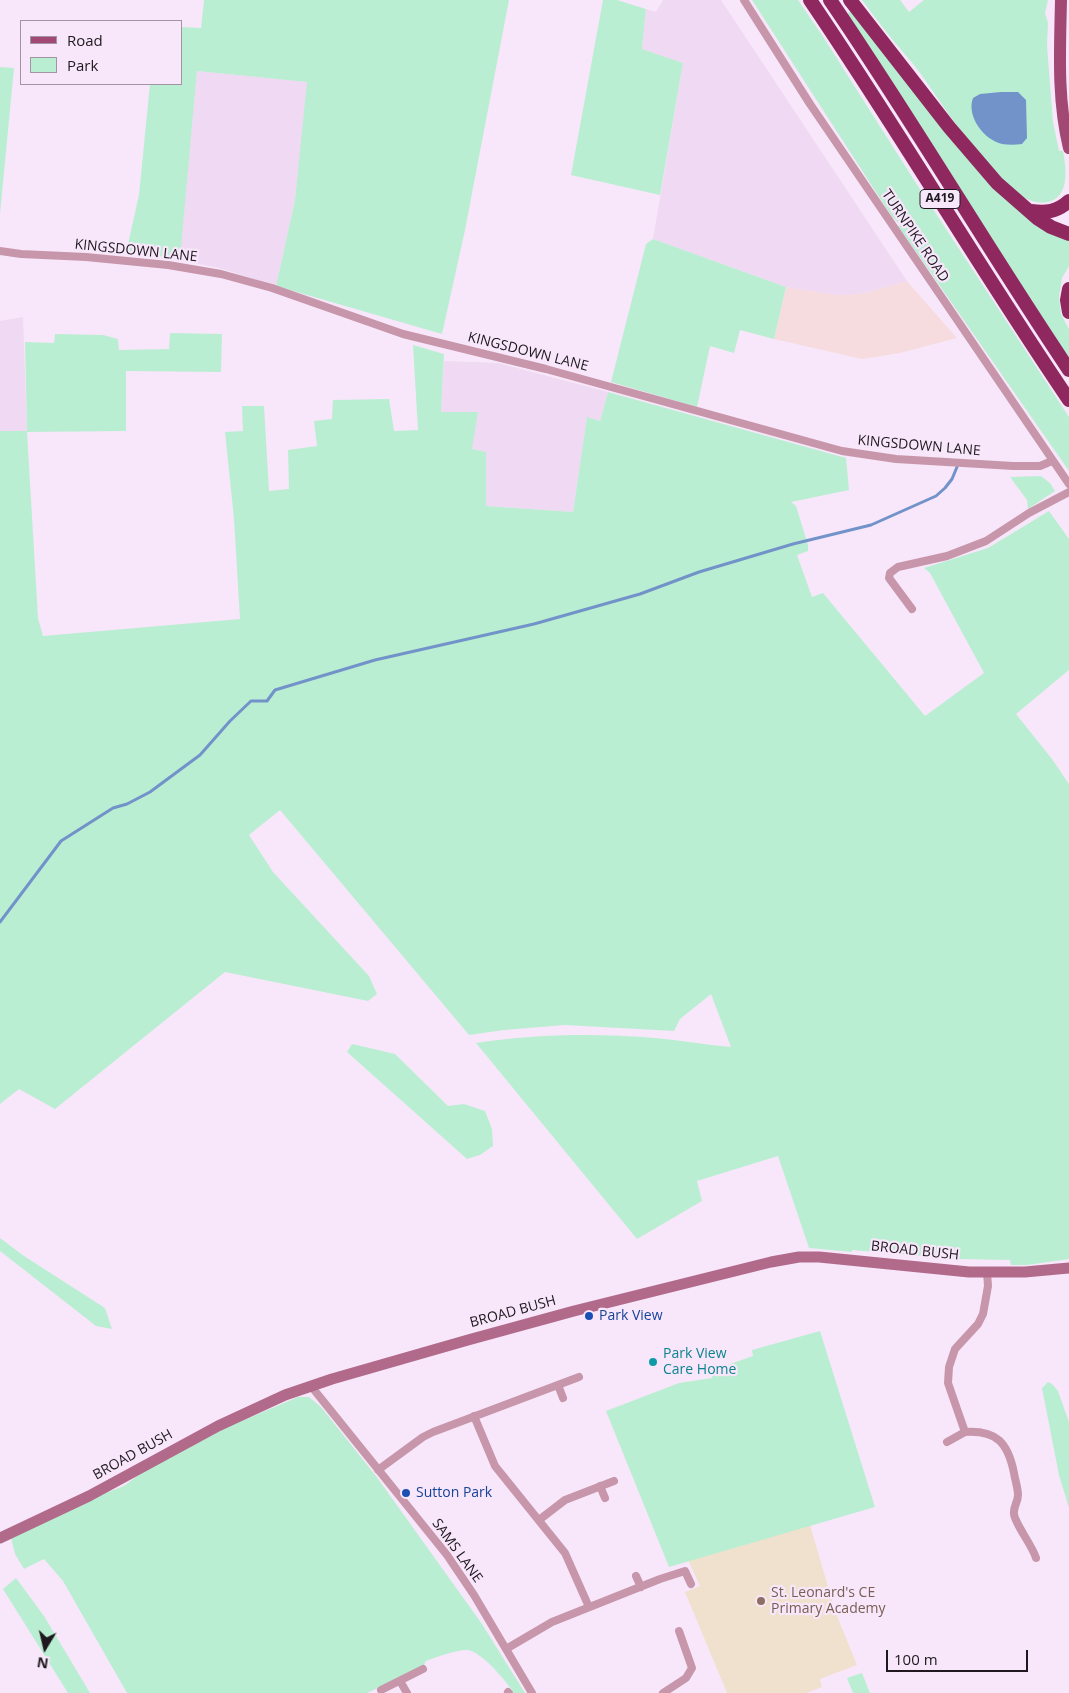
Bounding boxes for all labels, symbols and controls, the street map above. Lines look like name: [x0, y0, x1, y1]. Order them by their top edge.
legend: [20, 20, 182, 85]
text: Road: [67, 30, 103, 50]
text: Park: [67, 55, 98, 75]
street label: TURNPIKE ROAD: [878, 187, 952, 285]
road number: A419: [920, 190, 960, 208]
street label: KINGSDOWN LANE: [74, 236, 198, 266]
street label: KINGSDOWN LANE: [466, 329, 590, 375]
street label: KINGSDOWN LANE: [857, 432, 981, 460]
street label: BROAD BUSH: [870, 1238, 960, 1264]
street label: BROAD BUSH: [468, 1292, 558, 1332]
place label: Park View: [599, 1308, 663, 1324]
marker: Park View: [583, 1310, 595, 1322]
place label: Park View Care Home: [663, 1346, 736, 1378]
marker: Park View Care Home: [647, 1356, 659, 1368]
street label: BROAD BUSH: [90, 1426, 176, 1484]
place label: Sutton Park: [416, 1485, 492, 1501]
marker: Sutton Park: [400, 1487, 412, 1499]
street label: SAMS LANE: [428, 1516, 486, 1586]
place label: St. Leonard's CE Primary Academy: [771, 1585, 886, 1618]
marker: St. Leonard's CE Primary Academy: [755, 1595, 767, 1607]
north arrow: [20, 1623, 70, 1673]
scale bar: [889, 1640, 1032, 1672]
text: 100 m: [894, 1649, 938, 1669]
text: N: [35, 1653, 50, 1674]

